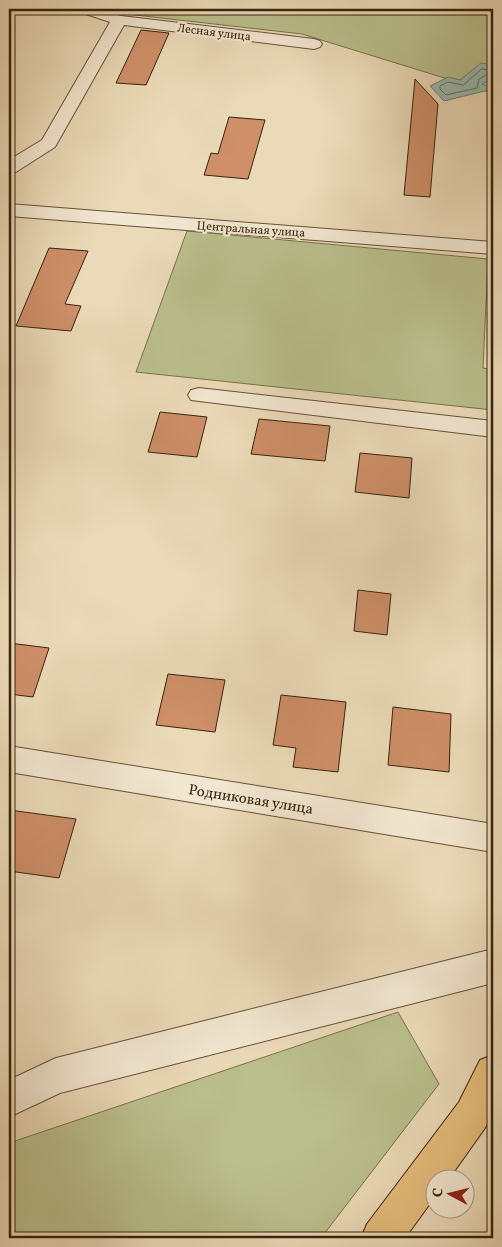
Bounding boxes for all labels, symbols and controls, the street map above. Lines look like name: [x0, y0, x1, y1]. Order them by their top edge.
street label: Лесная улица: [176, 21, 252, 45]
street label: Центральная улица: [196, 218, 306, 242]
street label: Родниковая улица: [187, 780, 315, 821]
north arrow: [424, 1170, 474, 1220]
text: С: [429, 1187, 449, 1198]

